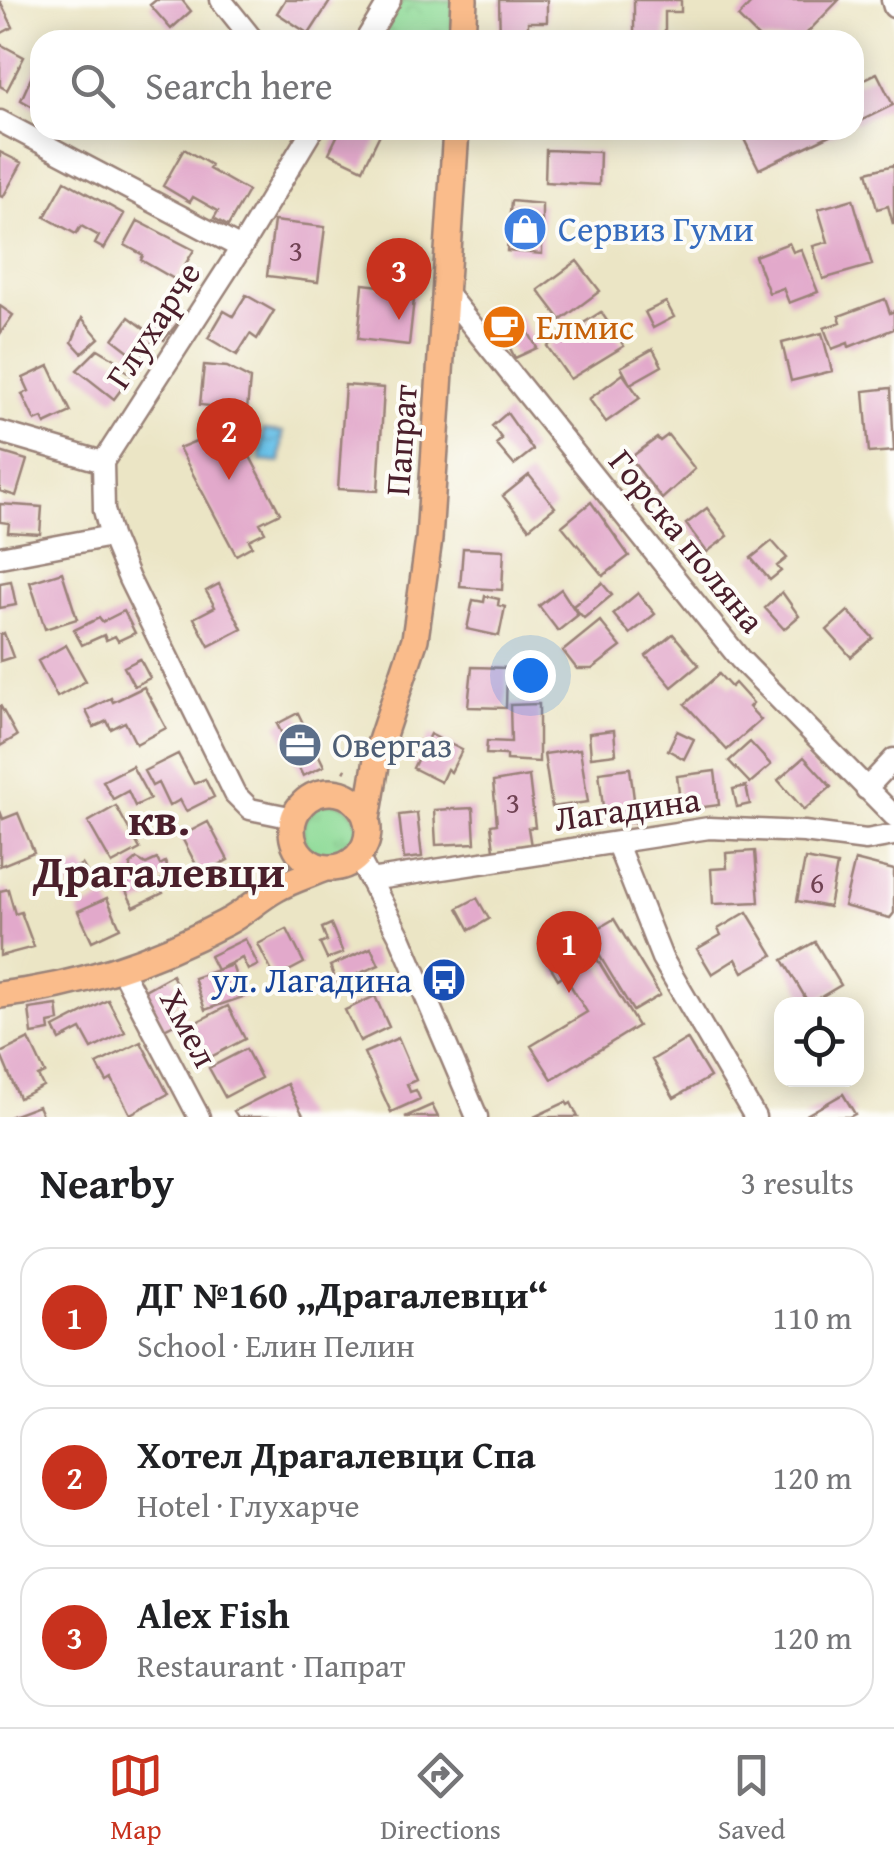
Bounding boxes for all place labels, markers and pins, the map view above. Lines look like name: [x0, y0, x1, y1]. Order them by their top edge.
place label: Сервиз Гуми: [558, 203, 754, 254]
shop icon: Сервиз Гуми: [502, 206, 548, 252]
pin: 3: [366, 238, 432, 320]
place label: Елмис: [536, 301, 634, 352]
cafe icon: Елмис: [481, 304, 527, 350]
pin: 2: [196, 398, 262, 480]
place label: Овергаз: [332, 719, 452, 770]
office icon: Овергаз: [277, 722, 323, 768]
pin: 1: [536, 910, 602, 993]
place label: ул. Лагадина: [211, 954, 412, 1005]
bus stop icon: ул. Лагадина: [421, 957, 467, 1003]

